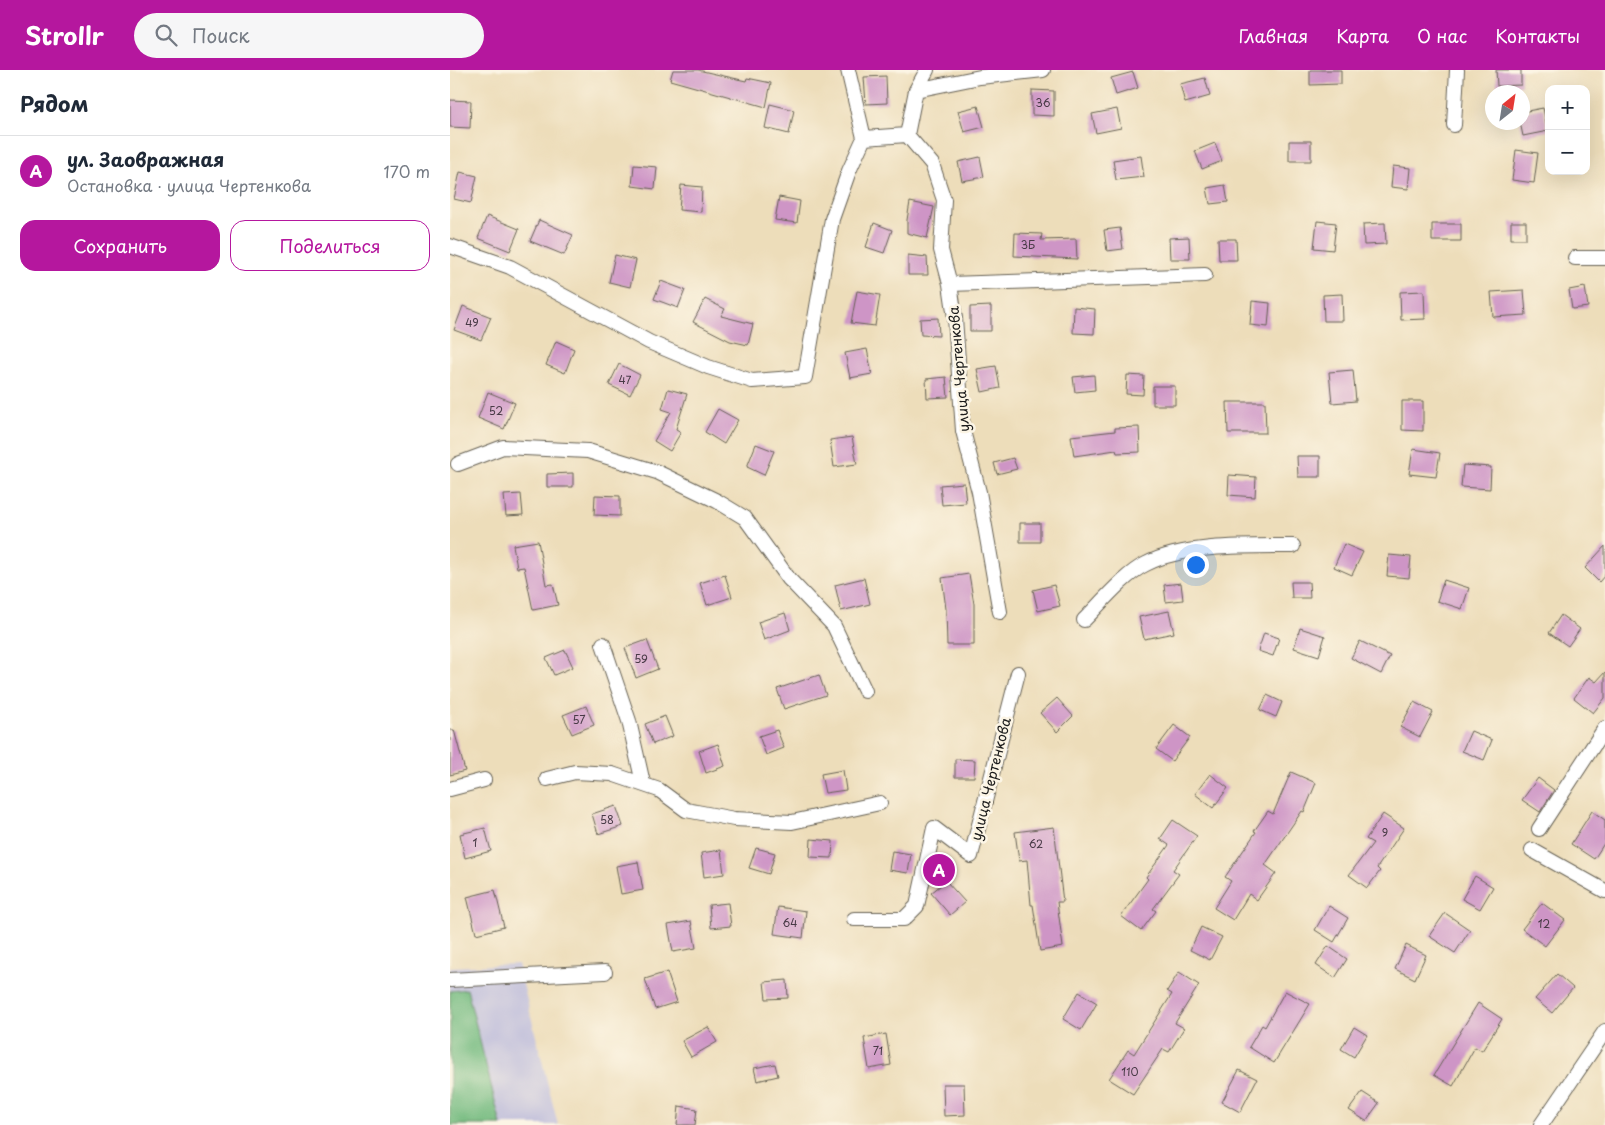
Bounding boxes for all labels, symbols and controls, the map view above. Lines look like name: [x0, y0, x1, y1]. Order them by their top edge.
search box: [134, 13, 484, 58]
text: Strollr: [25, 17, 104, 53]
icon: search: [152, 21, 180, 49]
text: Поиск: [192, 21, 250, 49]
text: Главная: [1239, 22, 1308, 49]
text: Карта: [1336, 22, 1389, 49]
text: О нас: [1417, 22, 1467, 49]
text: Контакты: [1495, 22, 1580, 49]
north arrow: [1485, 85, 1530, 130]
map controls: [1545, 85, 1590, 175]
button: +: [1545, 85, 1590, 130]
text: Рядом: [20, 87, 88, 119]
house number: 36: [1036, 94, 1051, 111]
button: −: [1545, 130, 1590, 175]
text: ул. Заовражная: [67, 145, 224, 173]
text: A: [30, 159, 42, 183]
text: 170 m: [384, 159, 430, 183]
text: Остановка · улица Чертенкова: [67, 173, 311, 197]
button: Сохранить: [20, 220, 220, 271]
button: Поделиться: [230, 220, 430, 271]
house number: 3Б: [1021, 236, 1035, 253]
street label: улица Чертенкова: [943, 305, 974, 433]
house number: 49: [465, 314, 479, 331]
house number: 47: [619, 371, 632, 388]
house number: 52: [489, 402, 503, 419]
your location: [1183, 552, 1209, 578]
house number: 59: [634, 650, 648, 667]
house number: 57: [572, 711, 586, 728]
street label: улица Чертенкова: [965, 715, 1016, 843]
house number: 58: [600, 811, 614, 828]
house number: 9: [1382, 824, 1388, 841]
house number: 1: [473, 834, 478, 851]
house number: 62: [1029, 835, 1043, 852]
pin: A: [923, 851, 955, 889]
house number: 64: [783, 914, 797, 931]
house number: 12: [1538, 915, 1551, 932]
house number: 71: [873, 1042, 883, 1059]
house number: 110: [1121, 1063, 1139, 1080]

